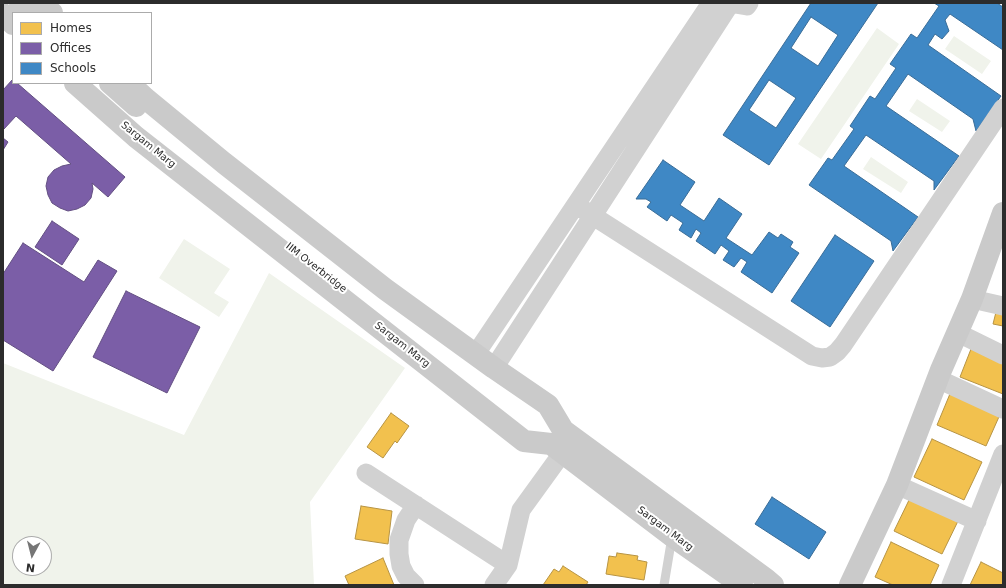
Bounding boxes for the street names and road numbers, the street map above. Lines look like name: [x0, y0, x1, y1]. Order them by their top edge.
street label: Sargam Marg: [118, 119, 178, 171]
street label: IIM Overbridge: [283, 241, 349, 295]
street label: Sargam Marg: [372, 320, 432, 370]
street label: Sargam Marg: [635, 504, 695, 554]

